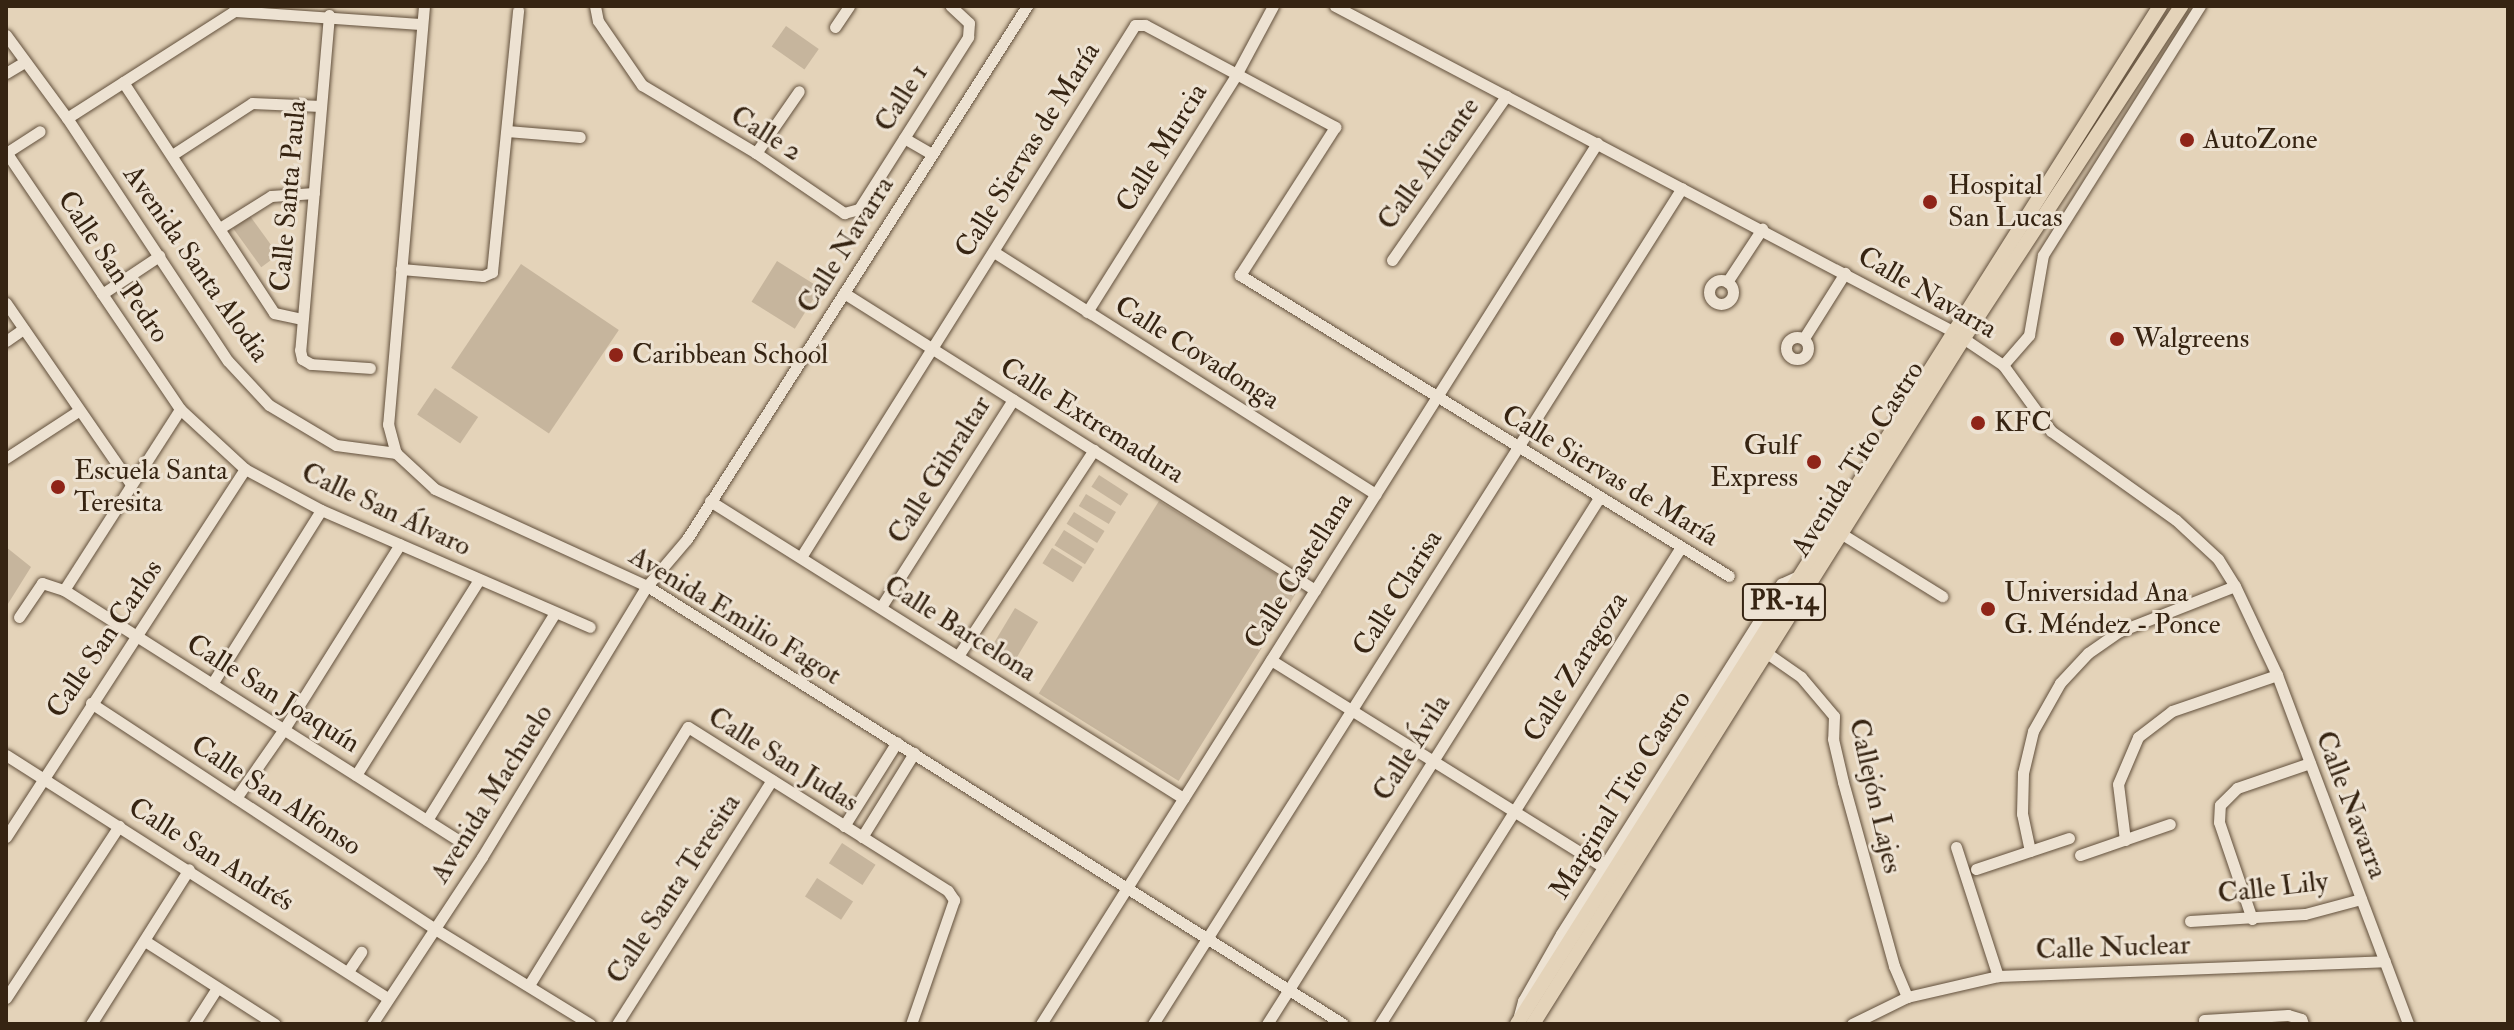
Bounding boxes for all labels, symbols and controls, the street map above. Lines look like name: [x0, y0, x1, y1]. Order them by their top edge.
street label: Calle Siervas de María: [948, 36, 1108, 264]
street label: Calle 1: [868, 58, 936, 138]
street label: Calle Murcia: [1109, 77, 1215, 219]
street label: Calle Alicante: [1371, 91, 1487, 237]
street label: Calle Santa Paula: [264, 99, 314, 293]
street label: Calle 2: [724, 99, 808, 169]
place label: AutoZone: [2203, 123, 2317, 157]
marker: AutoZone: [2178, 131, 2196, 149]
street label: Avenida Santa Alodia: [116, 159, 276, 369]
place label: Hospital San Lucas: [1948, 169, 2063, 235]
street label: Calle Navarra: [791, 170, 901, 320]
street label: Calle San Pedro: [50, 185, 176, 349]
marker: Hospital San Lucas: [1919, 191, 1941, 213]
street label: Calle Navarra: [1851, 240, 2003, 346]
street label: Calle Covadonga: [1108, 289, 1286, 417]
place label: Walgreens: [2133, 322, 2249, 356]
marker: Walgreens: [2108, 330, 2126, 348]
place label: Caribbean School: [632, 338, 828, 372]
marker: Caribbean School: [607, 346, 625, 364]
street label: Calle Extremadura: [994, 351, 1190, 491]
street label: Avenida Tito Castro: [1784, 355, 1932, 563]
street label: Calle Gibraltar: [881, 390, 999, 550]
street label: Calle Siervas de María: [1495, 398, 1725, 554]
place label: KFC: [1994, 406, 2052, 440]
marker: KFC: [1969, 414, 1987, 432]
place label: Gulf Express: [1710, 429, 1798, 495]
marker: Gulf Express: [1805, 453, 1823, 471]
place label: Escuela Santa Teresita: [74, 454, 228, 520]
street label: Calle San Álvaro: [296, 456, 476, 564]
marker: Escuela Santa Teresita: [49, 478, 67, 496]
street label: Calle Castellana: [1238, 487, 1360, 655]
street label: Calle Clarisa: [1346, 524, 1450, 662]
street label: Avenida Emilio Fagot: [623, 539, 847, 693]
street label: Calle San Carlos: [40, 554, 170, 724]
street label: Calle Barcelona: [878, 569, 1042, 689]
place label: Universidad Ana G. Méndez - Ponce: [2004, 576, 2220, 642]
road number: PR-14: [1740, 580, 1828, 624]
street label: Calle Zaragoza: [1517, 586, 1635, 748]
marker: Universidad Ana G. Méndez - Ponce: [1979, 600, 1997, 618]
street label: Calle San Joaquín: [180, 627, 366, 761]
street label: Marginal Tito Castro: [1543, 685, 1699, 905]
street label: Calle Ávila: [1366, 689, 1458, 807]
street label: Avenida Machuelo: [424, 698, 560, 890]
street label: Calle San Judas: [701, 700, 865, 820]
street label: Callejón Lajes: [1841, 715, 1909, 877]
street label: Calle Navarra: [2308, 727, 2394, 883]
street label: Calle San Alfonso: [185, 729, 367, 863]
street label: Calle Santa Teresita: [600, 788, 748, 990]
street label: Calle San Andrés: [122, 791, 300, 919]
street label: Calle Lily: [2216, 865, 2330, 911]
street label: Calle Nuclear: [2035, 929, 2191, 967]

